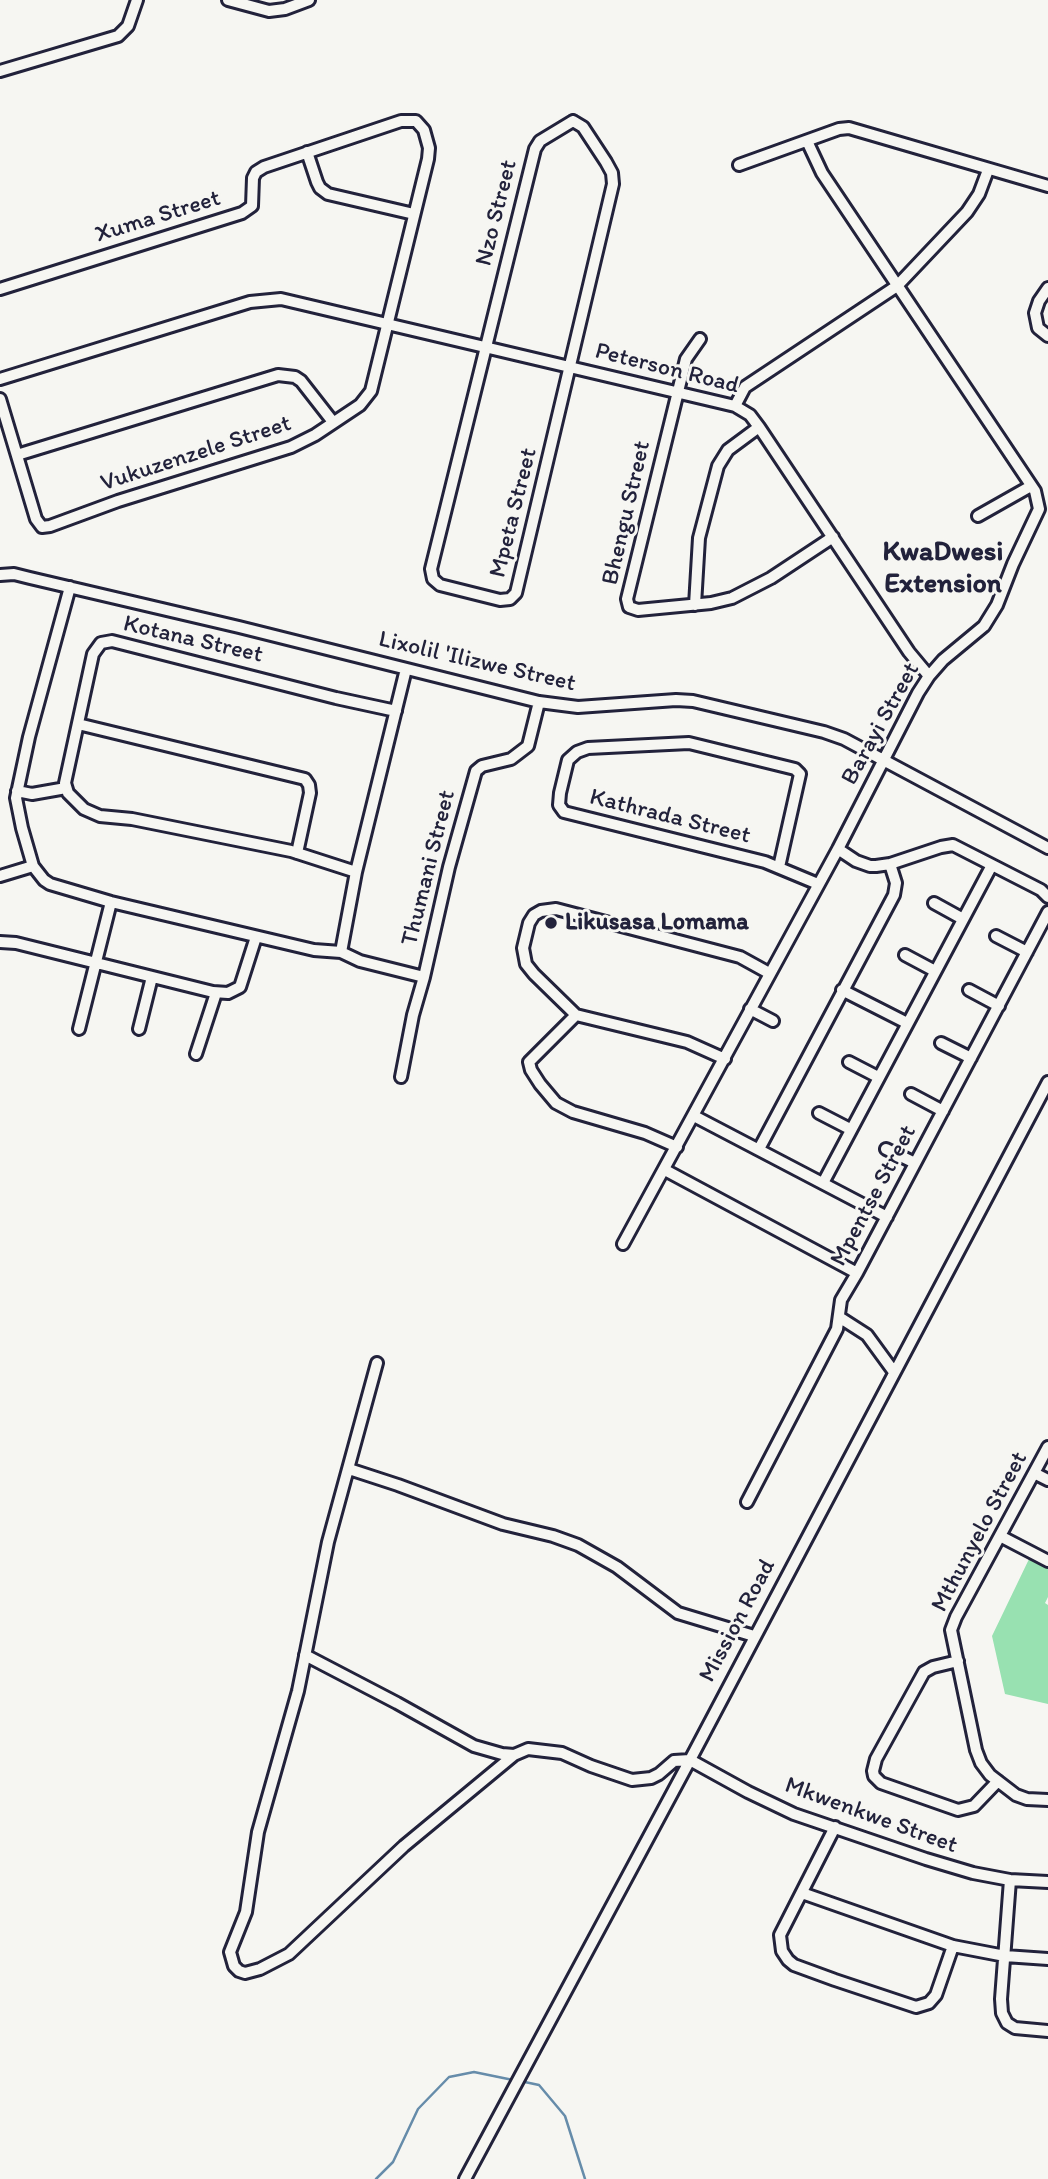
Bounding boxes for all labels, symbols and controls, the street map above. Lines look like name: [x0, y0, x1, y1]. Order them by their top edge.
street label: Nzo Street: [470, 157, 524, 269]
street label: Xuma Street: [92, 184, 224, 250]
street label: Peterson Road: [592, 337, 742, 401]
street label: Vukuzenzele Street: [97, 410, 295, 498]
street label: Bhengu Street: [596, 438, 658, 588]
street label: Mpeta Street: [484, 445, 544, 581]
district label: KwaDwesi Extension: [883, 536, 1003, 602]
street label: Kotana Street: [120, 610, 266, 670]
street label: Lixolil 'Ilizwe Street: [376, 625, 578, 699]
street label: Barayi Street: [836, 658, 926, 790]
street label: Kathrada Street: [587, 783, 753, 851]
street label: Thumani Street: [396, 787, 462, 949]
place label: Likusasa Lomama: [565, 909, 749, 937]
marker: Likusasa Lomama: [543, 915, 559, 931]
street label: Mpentse Street: [825, 1120, 923, 1272]
street label: Mthunyelo Street: [926, 1447, 1034, 1617]
street label: Mission Road: [694, 1554, 782, 1688]
street label: Mkwenkwe Street: [781, 1771, 961, 1861]

